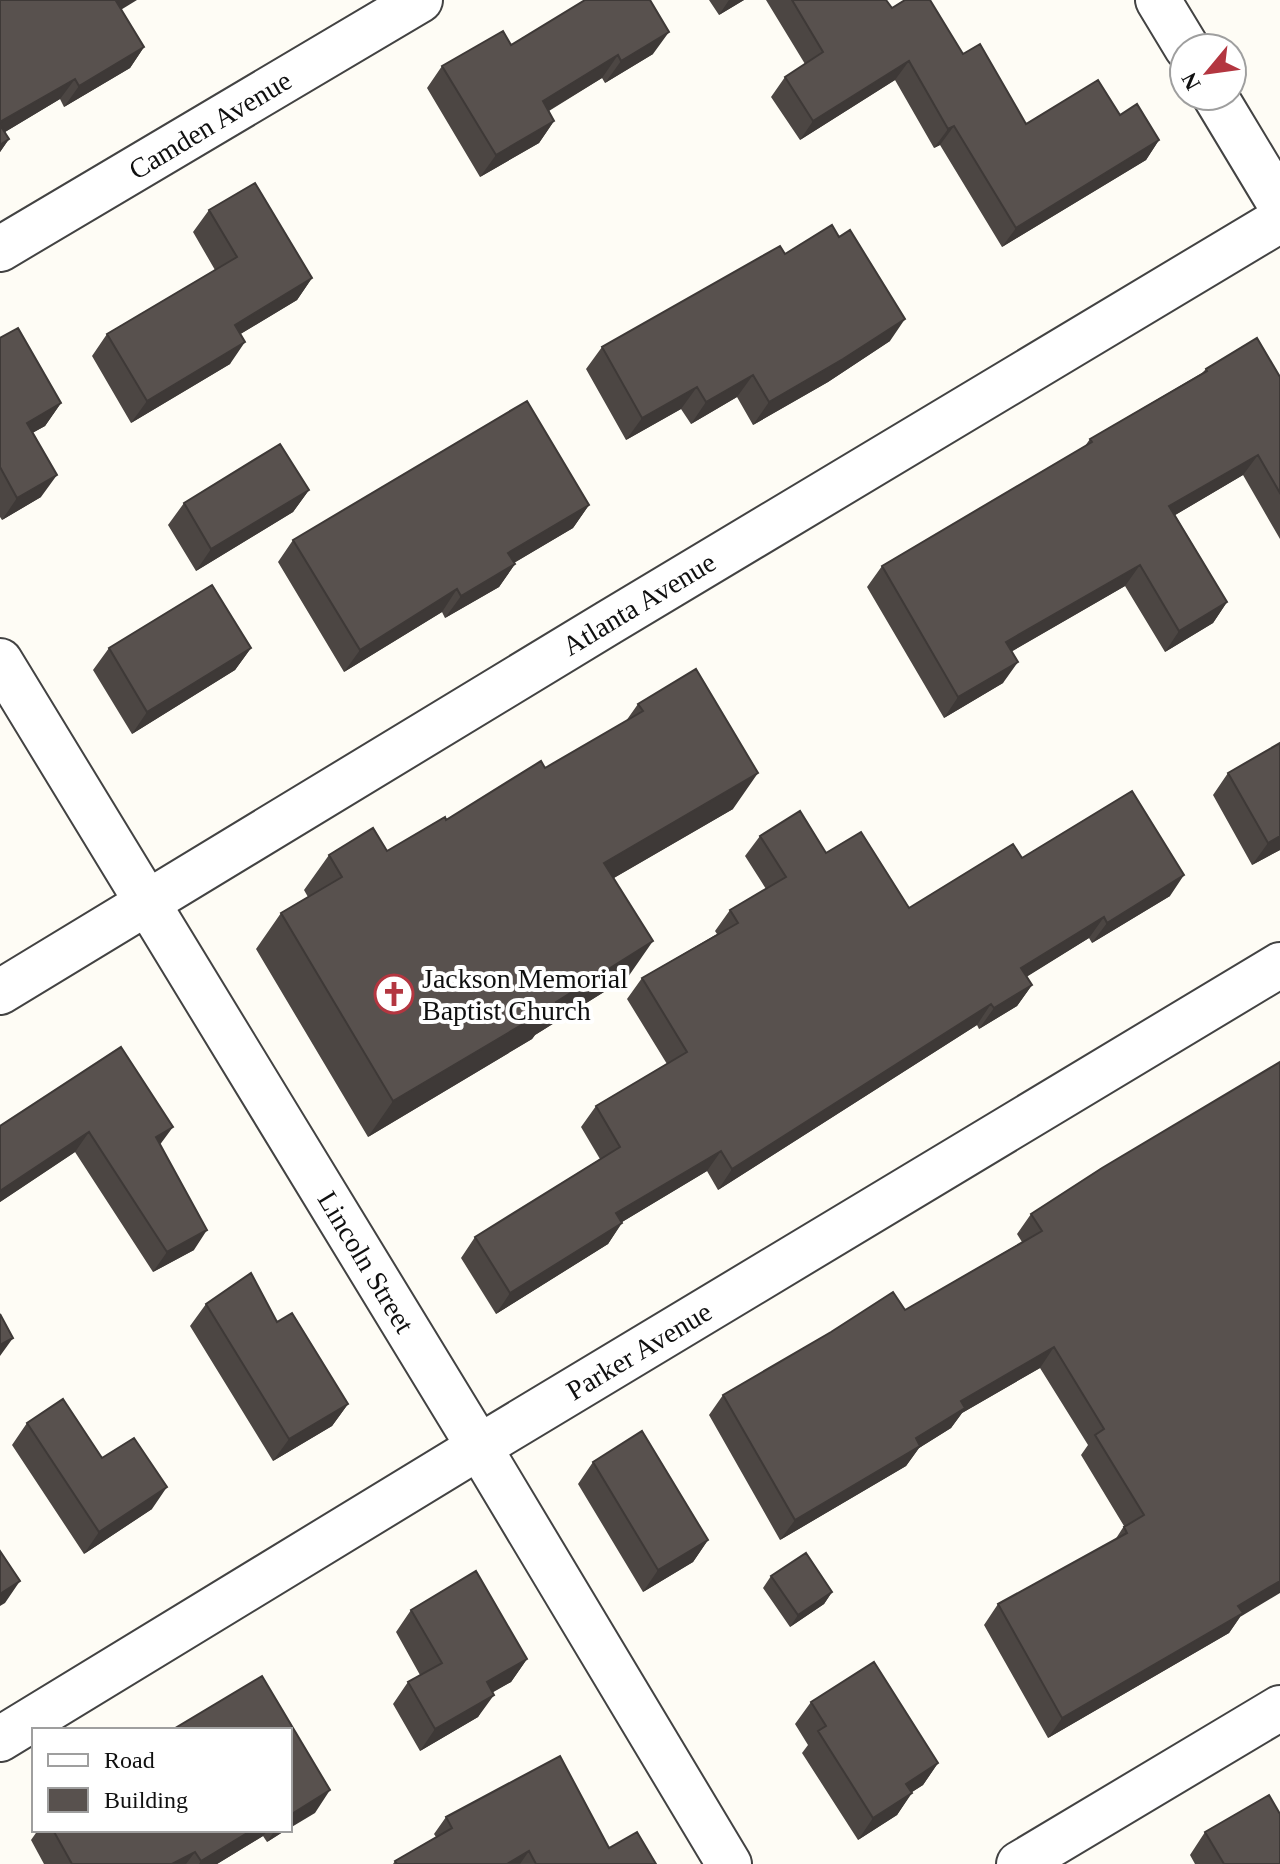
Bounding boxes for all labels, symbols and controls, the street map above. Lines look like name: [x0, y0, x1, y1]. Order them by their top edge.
north arrow: [1168, 32, 1248, 112]
street label: Camden Avenue: [123, 64, 297, 186]
text: N: [1176, 68, 1206, 94]
street label: Atlanta Avenue: [557, 546, 721, 662]
place label: Jackson Memorial Baptist Church: [422, 963, 628, 1026]
church icon: Jackson Memorial Baptist Church: [373, 973, 415, 1015]
street label: Lincoln Street: [312, 1186, 420, 1338]
street label: Parker Avenue: [561, 1296, 717, 1406]
legend: [32, 1728, 292, 1832]
text: Road: [104, 1747, 155, 1773]
text: Building: [104, 1787, 188, 1813]

